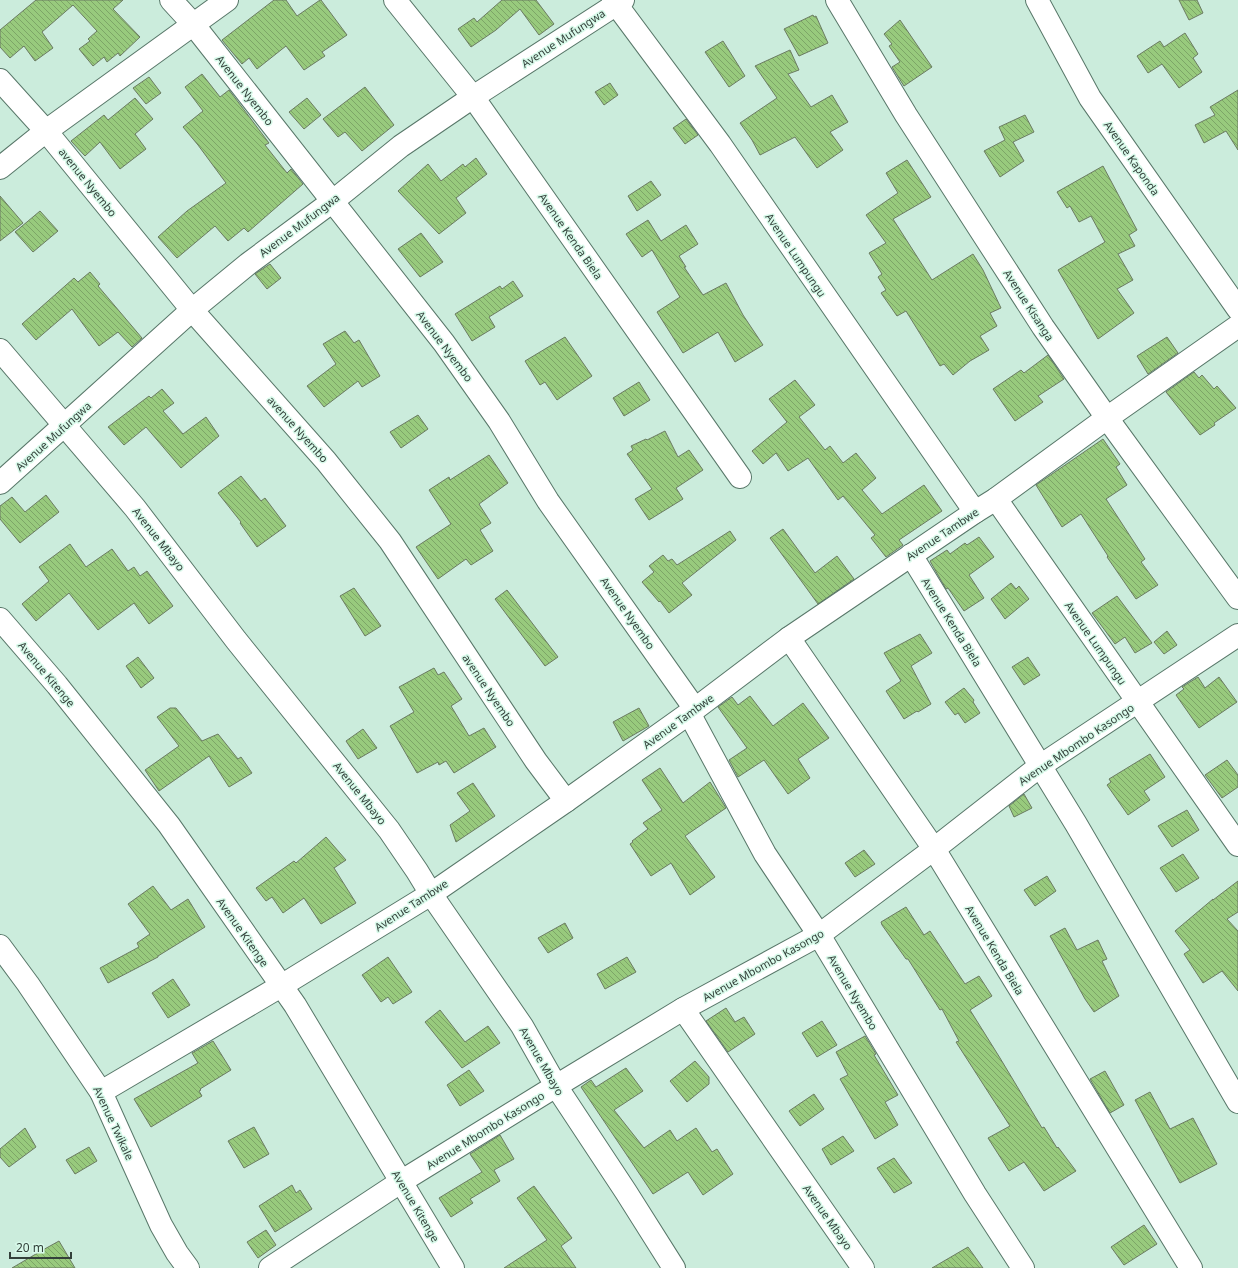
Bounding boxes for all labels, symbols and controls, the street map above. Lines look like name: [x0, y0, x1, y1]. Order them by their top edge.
street label: Avenue Mufungwa: [518, 5, 608, 71]
street label: Avenue Nyembo: [213, 52, 277, 129]
street label: Avenue Kaponda: [1101, 118, 1163, 198]
street label: avenue Nyembo: [56, 144, 121, 220]
street label: Avenue Mufungwa: [256, 190, 342, 260]
street label: Avenue Kenda Biela: [536, 190, 606, 282]
street label: Avenue Lumpungu: [762, 210, 830, 300]
street label: Avenue Kisanga: [1000, 266, 1058, 344]
street label: Avenue Nyembo: [413, 307, 477, 385]
street label: avenue Nyembo: [264, 393, 332, 466]
street label: Avenue Mufungwa: [12, 398, 94, 474]
street label: Avenue Mbayo: [129, 504, 189, 574]
street label: Avenue Tambwe: [903, 504, 981, 564]
street label: Avenue Nyembo: [597, 574, 659, 653]
street label: Avenue Kenda Biela: [919, 575, 985, 669]
street label: Avenue Lumpungu: [1062, 598, 1130, 688]
street label: Avenue Kitenge: [15, 638, 79, 710]
street label: avenue Nyembo: [459, 651, 519, 730]
street label: Avenue Tambwe: [639, 690, 717, 752]
street label: Avenue Mbombo Kasongo: [1015, 699, 1137, 788]
street label: Avenue Mbayo: [330, 758, 390, 828]
street label: Avenue Tambwe: [371, 876, 451, 934]
street label: Avenue Kitenge: [214, 894, 272, 970]
street label: Avenue Kenda Biela: [962, 902, 1028, 998]
street label: Avenue Mbombo Kasongo: [700, 925, 827, 1005]
street label: Avenue Nyembo: [825, 952, 882, 1033]
street label: Avenue Mbayo: [516, 1024, 568, 1098]
street label: Avenue Twikale: [90, 1084, 138, 1162]
street label: Avenue Mbombo Kasongo: [423, 1087, 547, 1173]
street label: Avenue Kitenge: [389, 1167, 443, 1245]
street label: Avenue Mbayo: [800, 1181, 856, 1253]
scale bar: [10, 1234, 71, 1260]
text: 20 m: [16, 1239, 44, 1256]

